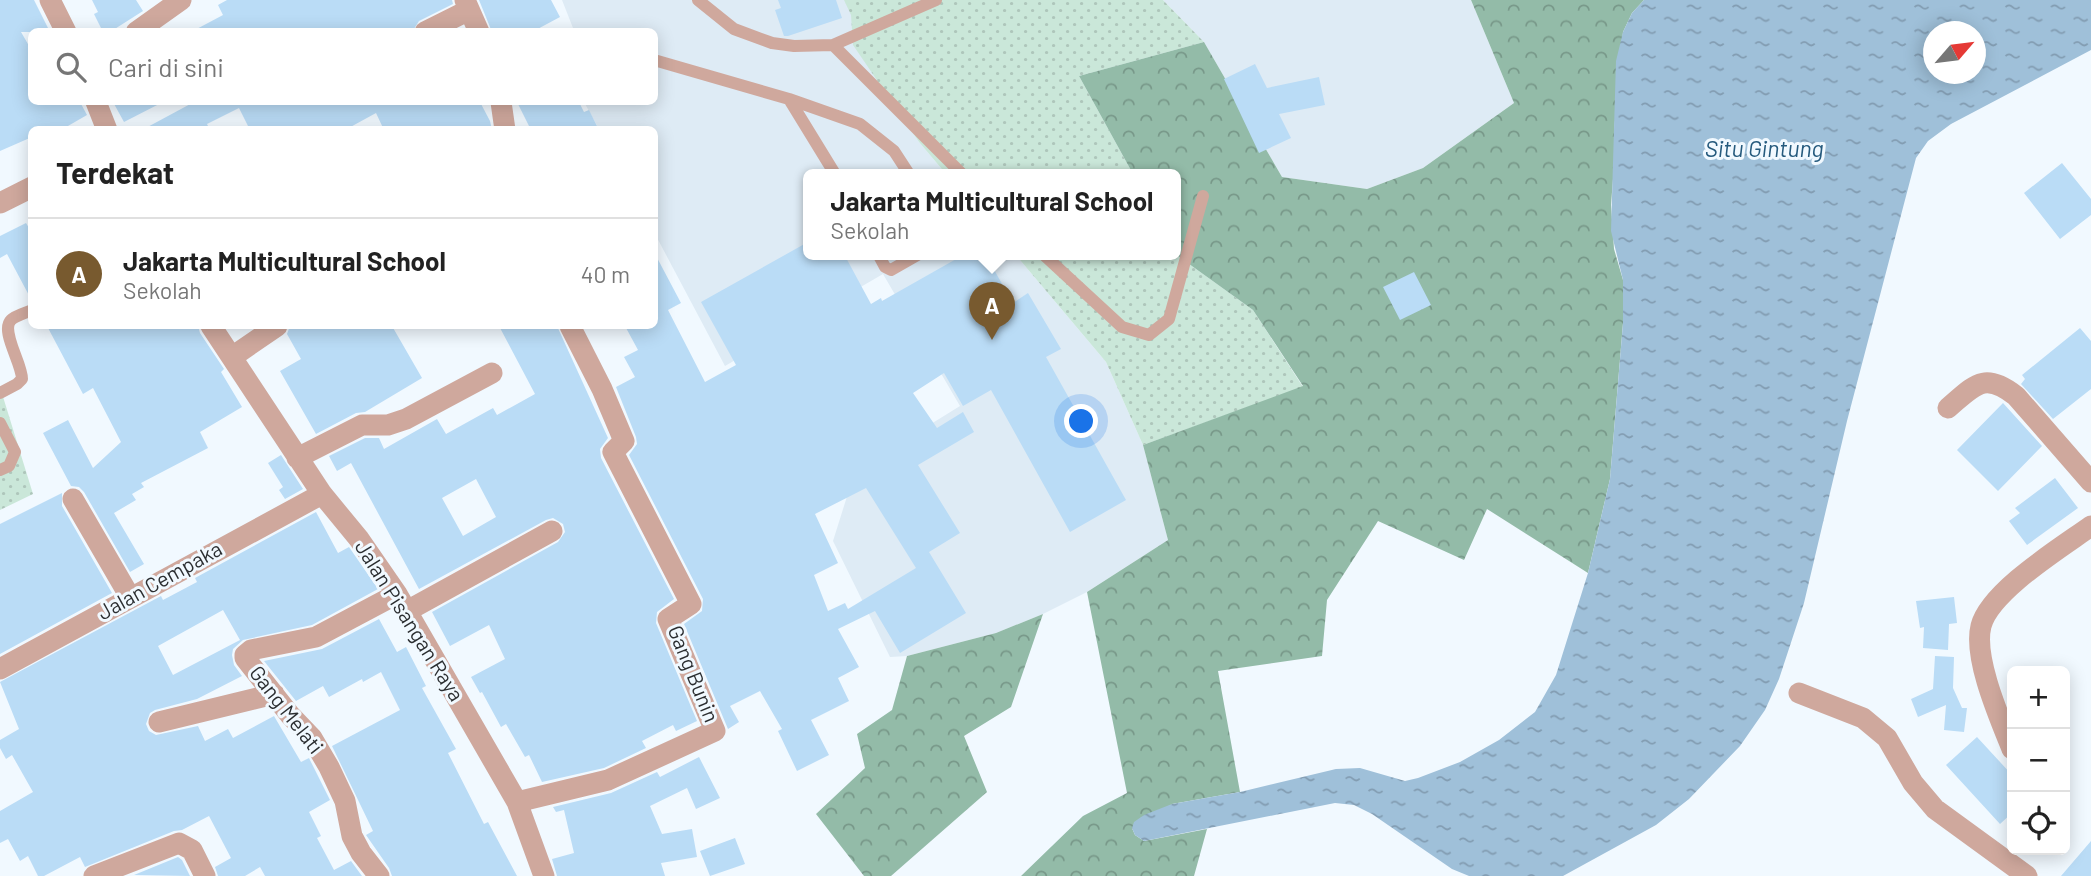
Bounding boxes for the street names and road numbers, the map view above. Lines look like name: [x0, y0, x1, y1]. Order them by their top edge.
street label: Jalan Cempaka: [93, 535, 226, 624]
street label: Jalan Pisangan Raya: [351, 535, 470, 705]
street label: Gang Bunin: [664, 621, 725, 726]
street label: Gang Melati: [245, 660, 329, 758]

